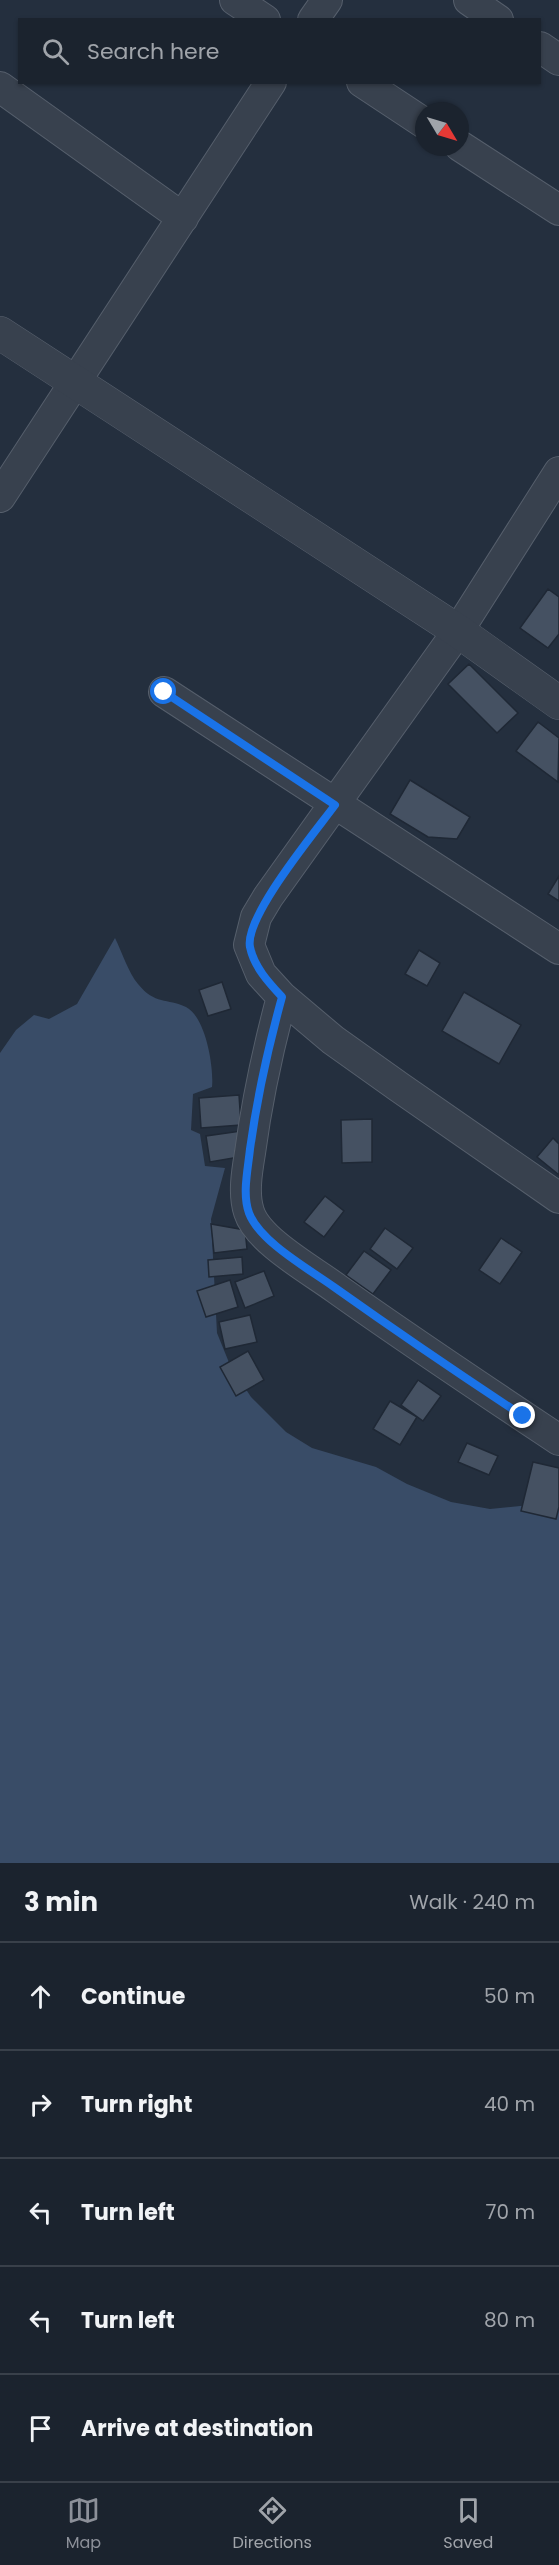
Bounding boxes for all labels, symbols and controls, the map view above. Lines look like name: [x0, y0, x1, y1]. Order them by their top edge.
search box: [18, 18, 541, 84]
icon: search: [39, 35, 72, 68]
text: Search here: [87, 36, 220, 67]
north arrow: [415, 102, 469, 156]
route start: [150, 678, 176, 704]
route end: [509, 1402, 535, 1428]
text: 3 min: [24, 1884, 98, 1920]
text: Walk · 240 m: [409, 1888, 535, 1916]
icon: ahead: [24, 1980, 57, 2013]
text: Continue: [81, 1981, 185, 2012]
text: 50 m: [484, 1982, 535, 2010]
icon: right: [24, 2088, 57, 2121]
text: Turn right: [81, 2089, 192, 2120]
text: 40 m: [484, 2090, 535, 2118]
icon: left: [24, 2196, 57, 2229]
text: Turn left: [81, 2197, 175, 2228]
text: 70 m: [486, 2198, 535, 2226]
icon: left: [24, 2304, 57, 2337]
text: Turn left: [81, 2305, 175, 2336]
text: 80 m: [484, 2306, 535, 2334]
icon: arrive: [24, 2412, 57, 2445]
text: Arrive at destination: [81, 2413, 313, 2444]
tab: Map: [66, 2494, 101, 2555]
tab: Directions: [233, 2494, 312, 2555]
tab: Saved: [443, 2494, 493, 2555]

